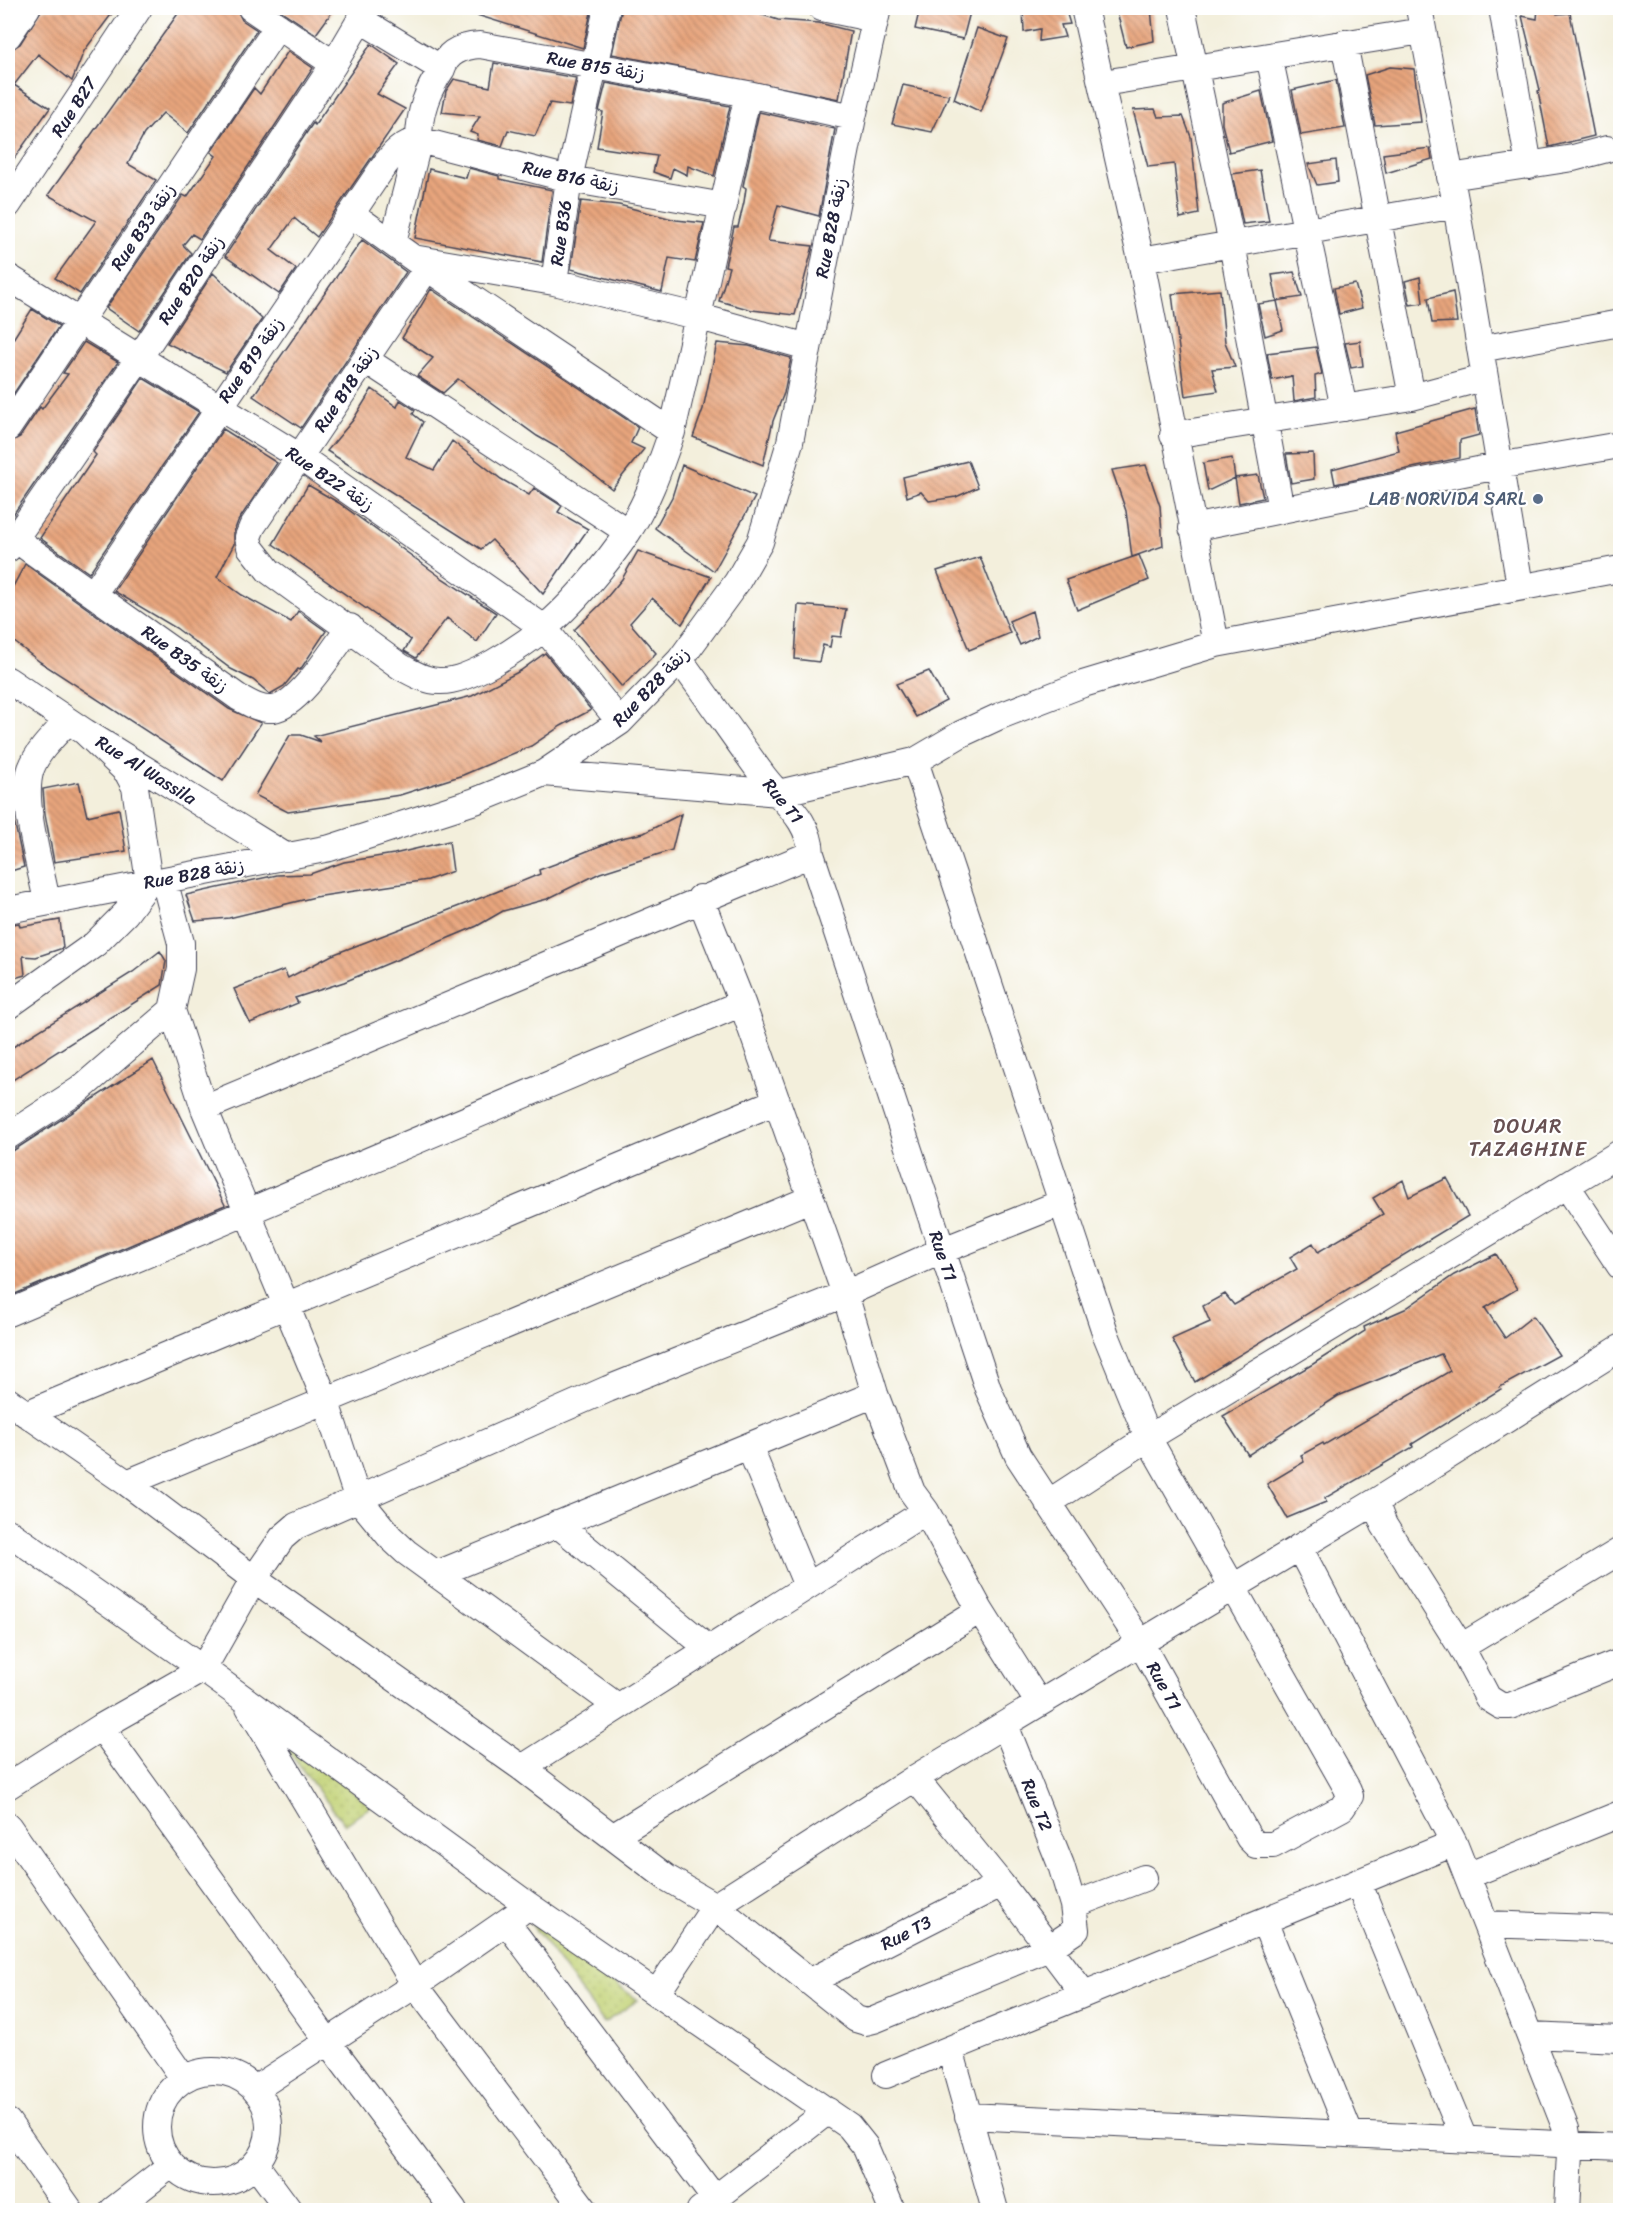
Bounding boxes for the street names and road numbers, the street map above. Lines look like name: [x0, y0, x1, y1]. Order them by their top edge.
street label: Rue B15 زنقة: [544, 42, 648, 90]
street label: Rue B27: [42, 69, 107, 144]
street label: Rue B16 زنقة: [520, 151, 622, 203]
street label: Rue B28 زنقة: [806, 175, 856, 281]
street label: Rue B33 زنقة: [102, 177, 184, 277]
street label: Rue B36: [541, 198, 581, 268]
street label: Rue B20 زنقة: [149, 229, 233, 331]
street label: Rue B19 زنقة: [209, 310, 293, 410]
street label: Rue B18 زنقة: [305, 339, 387, 439]
street label: Rue B22 زنقة: [279, 437, 381, 521]
street label: Rue B35 زنقة: [135, 616, 235, 702]
street label: Rue B28 زنقة: [604, 639, 698, 735]
street label: Rue Al Wassila: [89, 726, 204, 814]
street label: Rue T1: [754, 771, 812, 831]
street label: Rue B28 زنقة: [141, 849, 247, 899]
street label: Rue T1: [919, 1226, 967, 1286]
street label: Rue T1: [1137, 1656, 1191, 1717]
street label: Rue T2: [1012, 1774, 1062, 1836]
street label: Rue T3: [875, 1906, 937, 1960]

